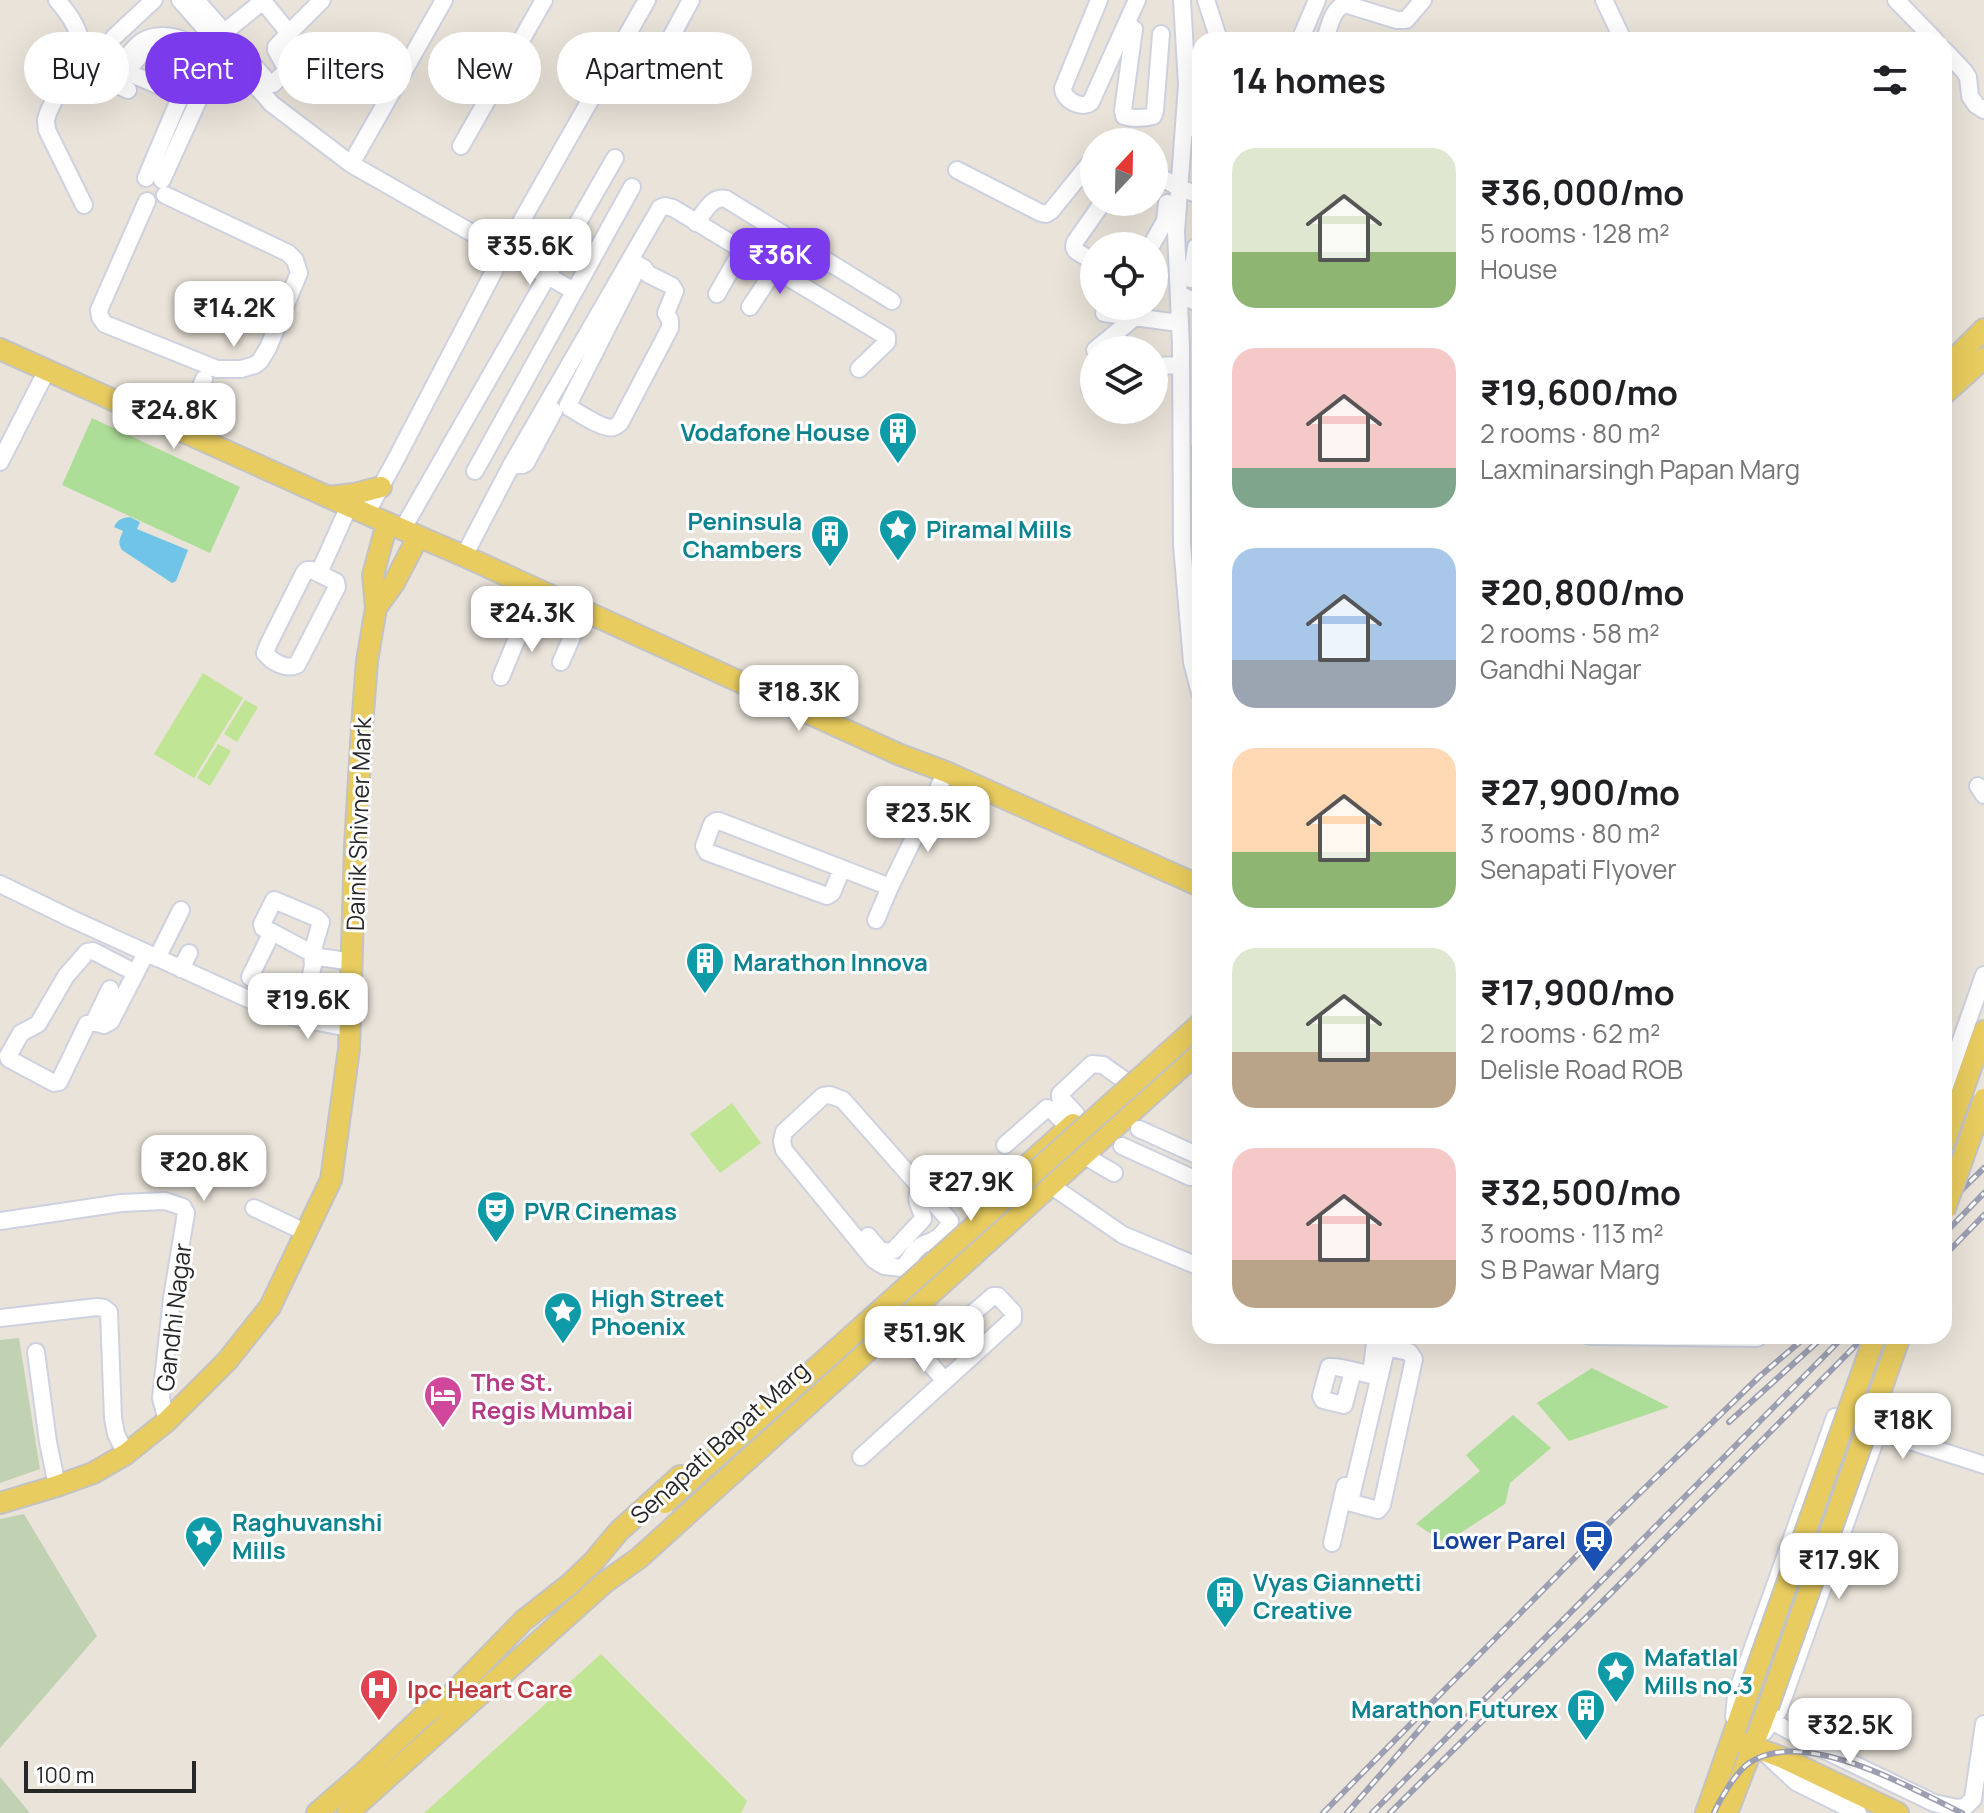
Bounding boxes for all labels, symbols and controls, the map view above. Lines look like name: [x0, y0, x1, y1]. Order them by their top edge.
chip: Buy: [24, 32, 129, 104]
chip: Rent: [145, 32, 262, 104]
chip: Filters: [278, 32, 412, 104]
chip: New: [428, 32, 541, 104]
chip: Apartment: [557, 32, 752, 104]
text: 14 homes: [1232, 57, 1386, 103]
icon: filters: [1868, 58, 1912, 102]
north arrow: [1080, 128, 1168, 216]
map controls: [1080, 128, 1168, 424]
text: ₹36,000/mo: [1480, 169, 1684, 215]
icon: home: [1296, 180, 1392, 276]
text: 5 rooms · 128 m²: [1480, 215, 1670, 251]
pin: ₹35.6K: [465, 219, 595, 287]
text: ₹35.6K: [486, 227, 574, 263]
pin: ₹36K: [733, 228, 827, 296]
button: locate: [1080, 232, 1168, 320]
text: ₹36K: [748, 236, 812, 272]
text: House: [1480, 251, 1557, 287]
pin: ₹14.2K: [169, 281, 299, 349]
text: ₹14.2K: [193, 289, 275, 325]
button: layers: [1080, 336, 1168, 424]
text: ₹19,600/mo: [1480, 369, 1678, 415]
icon: home: [1296, 380, 1392, 476]
pin: ₹24.8K: [109, 383, 239, 451]
text: ₹24.8K: [131, 391, 217, 427]
building icon: Vodafone House: [877, 410, 919, 465]
place label: Vodafone House: [681, 415, 870, 448]
text: 2 rooms · 80 m²: [1480, 415, 1660, 451]
text: Laxminarsingh Papan Marg: [1480, 451, 1800, 487]
place label: Peninsula Chambers: [683, 504, 802, 565]
place icon: Piramal Mills: [877, 507, 919, 562]
place label: Piramal Mills: [926, 512, 1072, 545]
building icon: Peninsula Chambers: [809, 513, 851, 568]
text: ₹20,800/mo: [1480, 569, 1685, 615]
icon: home: [1296, 580, 1392, 676]
pin: ₹24.3K: [467, 586, 597, 654]
text: ₹24.3K: [489, 594, 575, 630]
text: 2 rooms · 58 m²: [1480, 615, 1660, 651]
text: Gandhi Nagar: [1480, 651, 1642, 687]
pin: ₹18.3K: [734, 665, 864, 733]
text: ₹18.3K: [757, 673, 841, 709]
street label: Dainik Shivner Mark: [338, 715, 378, 932]
text: ₹27,900/mo: [1480, 769, 1680, 815]
icon: home: [1296, 780, 1392, 876]
pin: ₹23.5K: [863, 786, 993, 854]
text: ₹23.5K: [885, 794, 971, 830]
text: 3 rooms · 80 m²: [1480, 815, 1660, 851]
text: Senapati Flyover: [1480, 851, 1677, 887]
building icon: Marathon Innova: [684, 940, 726, 995]
place label: Marathon Innova: [733, 945, 928, 978]
text: ₹17,900/mo: [1480, 969, 1675, 1015]
pin: ₹19.6K: [243, 973, 373, 1041]
icon: home: [1296, 980, 1392, 1076]
text: ₹19.6K: [266, 981, 350, 1017]
text: 2 rooms · 62 m²: [1480, 1015, 1660, 1051]
text: Delisle Road ROB: [1480, 1051, 1683, 1087]
pin: ₹20.8K: [139, 1135, 269, 1203]
text: ₹20.8K: [159, 1143, 249, 1179]
pin: ₹27.9K: [906, 1155, 1036, 1223]
text: ₹27.9K: [928, 1163, 1014, 1199]
text: ₹32,500/mo: [1480, 1169, 1681, 1215]
icon: home: [1296, 1180, 1392, 1276]
theatre icon: PVR Cinemas: [475, 1189, 517, 1244]
place label: PVR Cinemas: [524, 1194, 677, 1227]
text: 3 rooms · 113 m²: [1480, 1215, 1664, 1251]
street label: Gandhi Nagar: [148, 1241, 199, 1393]
text: S B Pawar Marg: [1480, 1251, 1660, 1287]
place label: High Street Phoenix: [591, 1281, 724, 1342]
place icon: High Street Phoenix: [542, 1290, 584, 1345]
pin: ₹51.9K: [859, 1306, 989, 1374]
text: ₹51.9K: [883, 1314, 965, 1350]
street label: Senapati Bapat Marg: [623, 1353, 815, 1531]
place label: The St. Regis Mumbai: [471, 1365, 633, 1426]
hotel icon: The St. Regis Mumbai: [422, 1374, 464, 1429]
pin: ₹18K: [1856, 1393, 1950, 1461]
text: ₹18K: [1873, 1401, 1933, 1437]
place label: Raghuvanshi Mills: [232, 1505, 383, 1566]
place icon: Raghuvanshi Mills: [183, 1514, 225, 1569]
station icon: Lower Parel: [1573, 1518, 1615, 1573]
place label: Lower Parel: [1432, 1523, 1566, 1556]
pin: ₹17.9K: [1774, 1533, 1904, 1601]
text: ₹17.9K: [1798, 1541, 1880, 1577]
place label: Vyas Giannetti Creative: [1253, 1565, 1421, 1626]
building icon: Vyas Giannetti Creative: [1204, 1574, 1246, 1629]
place label: Mafatlal Mills no.3: [1644, 1640, 1753, 1701]
place icon: Mafatlal Mills no.3: [1595, 1649, 1637, 1704]
hospital icon: Ipc Heart Care: [358, 1667, 400, 1722]
place label: Ipc Heart Care: [407, 1672, 573, 1705]
building icon: Marathon Futurex: [1565, 1687, 1607, 1742]
place label: Marathon Futurex: [1351, 1692, 1559, 1725]
pin: ₹32.5K: [1785, 1698, 1915, 1766]
text: ₹32.5K: [1807, 1706, 1893, 1742]
scale bar: [24, 1757, 196, 1793]
text: 100 m: [36, 1760, 94, 1790]

